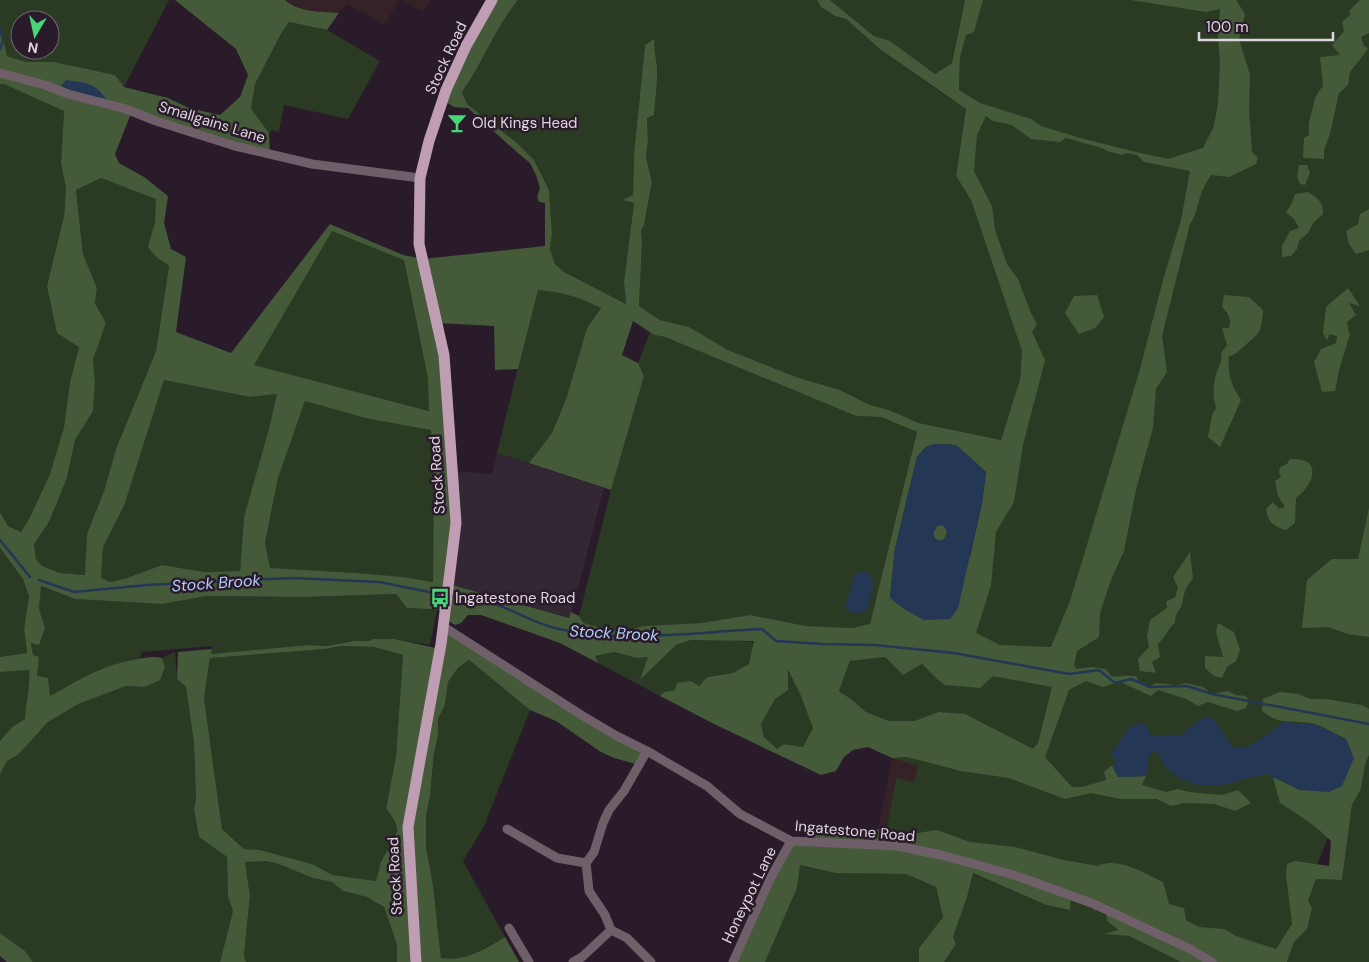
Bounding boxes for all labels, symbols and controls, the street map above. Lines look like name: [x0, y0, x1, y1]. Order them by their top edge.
north arrow: [10, 10, 60, 60]
scale bar: [1199, 10, 1333, 42]
text: 100 m: [1206, 17, 1249, 37]
street label: Stock Road: [420, 18, 472, 98]
text: N: [27, 38, 39, 58]
street label: Smallgains Lane: [156, 96, 268, 148]
bar icon: Old Kings Head: [446, 112, 468, 134]
place label: Old Kings Head: [472, 113, 578, 133]
street label: Stock Road: [424, 435, 450, 515]
water label: Stock Brook: [171, 569, 262, 597]
bus stop icon: Ingatestone Road: [429, 587, 451, 609]
place label: Ingatestone Road: [455, 588, 575, 608]
water label: Stock Brook: [569, 620, 660, 646]
street label: Ingatestone Road: [794, 816, 916, 846]
street label: Stock Road: [383, 836, 407, 916]
street label: Honeypot Lane: [717, 843, 781, 947]

